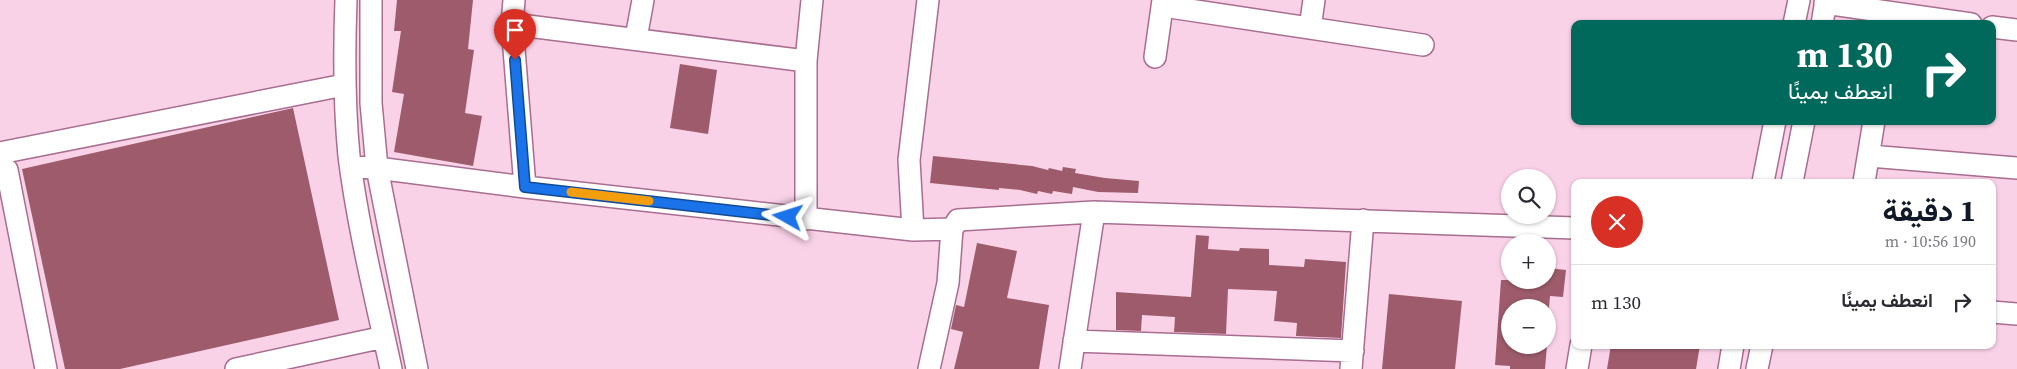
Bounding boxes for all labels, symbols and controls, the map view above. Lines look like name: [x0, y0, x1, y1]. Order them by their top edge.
pin: [494, 9, 536, 60]
icon: arrive: [501, 16, 529, 44]
text: 130 m: [1797, 31, 1893, 79]
icon: right: [1911, 40, 1976, 105]
text: انعطف يمينًا: [1788, 76, 1893, 106]
map controls: [1501, 169, 1556, 354]
button: search: [1501, 169, 1556, 224]
position arrow: [761, 190, 813, 242]
text: 1 دقيقة: [1883, 190, 1976, 231]
button: close: [1591, 196, 1643, 248]
text: 190 m · 10:56: [1885, 230, 1976, 252]
button: +: [1501, 234, 1556, 289]
text: انعطف يمينًا: [1841, 287, 1933, 313]
icon: right: [1948, 288, 1976, 316]
text: 130 m: [1591, 289, 1641, 315]
button: −: [1501, 299, 1556, 354]

